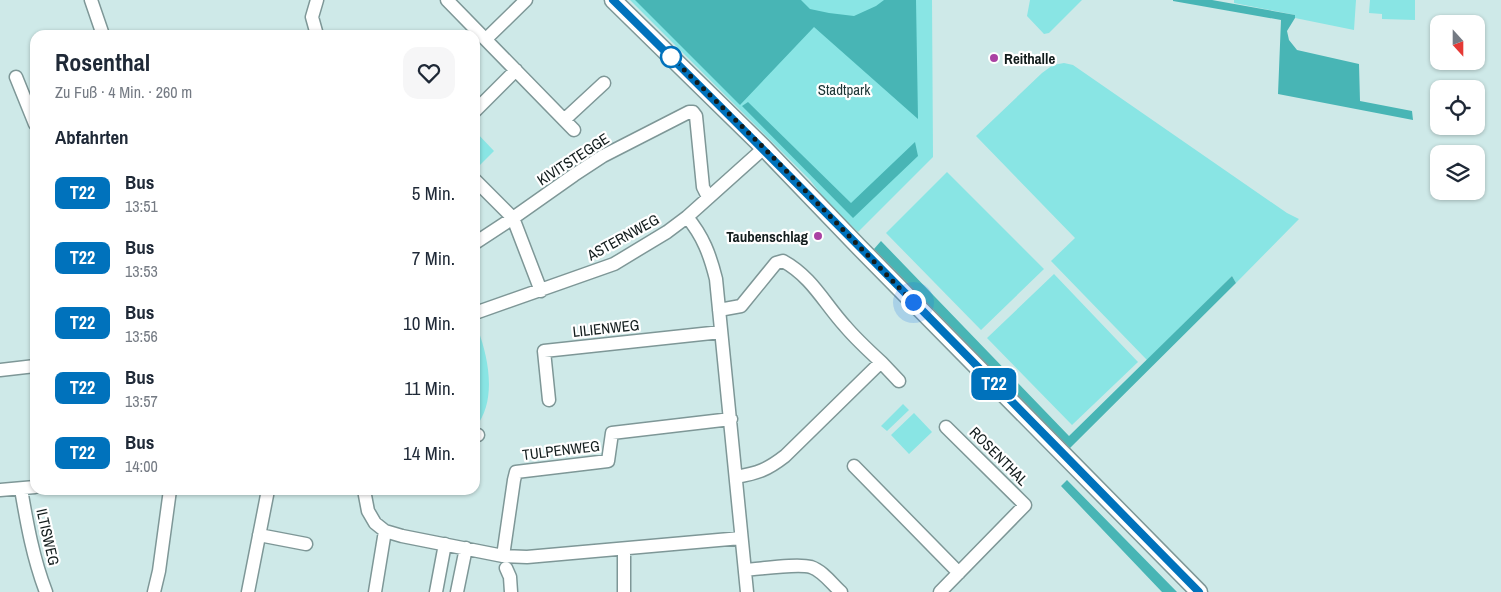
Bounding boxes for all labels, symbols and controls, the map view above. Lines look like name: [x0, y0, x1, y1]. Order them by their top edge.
north arrow: [1430, 15, 1485, 70]
map controls: [1430, 15, 1485, 200]
text: Rosenthal: [55, 46, 150, 78]
unlabelled marker: [660, 46, 682, 68]
button: heart: [403, 47, 455, 99]
place label: Reithalle: [1004, 48, 1055, 69]
marker: Reithalle: [988, 52, 1000, 64]
park label: Stadtpark: [818, 79, 871, 100]
button: locate: [1430, 80, 1485, 135]
text: Zu Fuß · 4 Min. · 260 m: [55, 81, 192, 103]
text: Abfahrten: [55, 124, 129, 150]
street label: KIVITSTEGGE: [533, 128, 613, 190]
button: layers: [1430, 145, 1485, 200]
text: Bus: [125, 169, 154, 195]
text: T22: [70, 180, 95, 205]
text: 5 Min.: [412, 180, 455, 206]
text: 13:51: [125, 195, 158, 217]
street label: ASTERNWEG: [582, 209, 663, 266]
place label: Taubenschlag: [726, 226, 808, 247]
marker: Taubenschlag: [812, 230, 824, 242]
text: Bus: [125, 234, 154, 260]
text: T22: [70, 245, 95, 270]
text: 7 Min.: [412, 245, 455, 271]
text: 13:53: [125, 260, 158, 282]
your location: [901, 290, 926, 315]
text: Bus: [125, 299, 154, 325]
text: T22: [70, 310, 95, 335]
text: 10 Min.: [403, 310, 455, 336]
street label: LILIENWEG: [572, 314, 640, 342]
text: 13:56: [125, 325, 158, 347]
text: Bus: [125, 364, 154, 390]
line badge: T22: [965, 368, 1023, 400]
text: T22: [981, 371, 1007, 396]
text: T22: [70, 375, 95, 400]
text: 11 Min.: [404, 375, 455, 401]
text: 13:57: [125, 390, 158, 412]
street label: ROSENTHAL: [965, 422, 1033, 490]
text: Bus: [125, 429, 154, 455]
street label: TULPENWEG: [521, 435, 601, 465]
text: T22: [70, 440, 95, 465]
text: 14 Min.: [403, 440, 455, 466]
text: 14:00: [125, 455, 158, 477]
street label: ILTISWEG: [31, 506, 65, 568]

